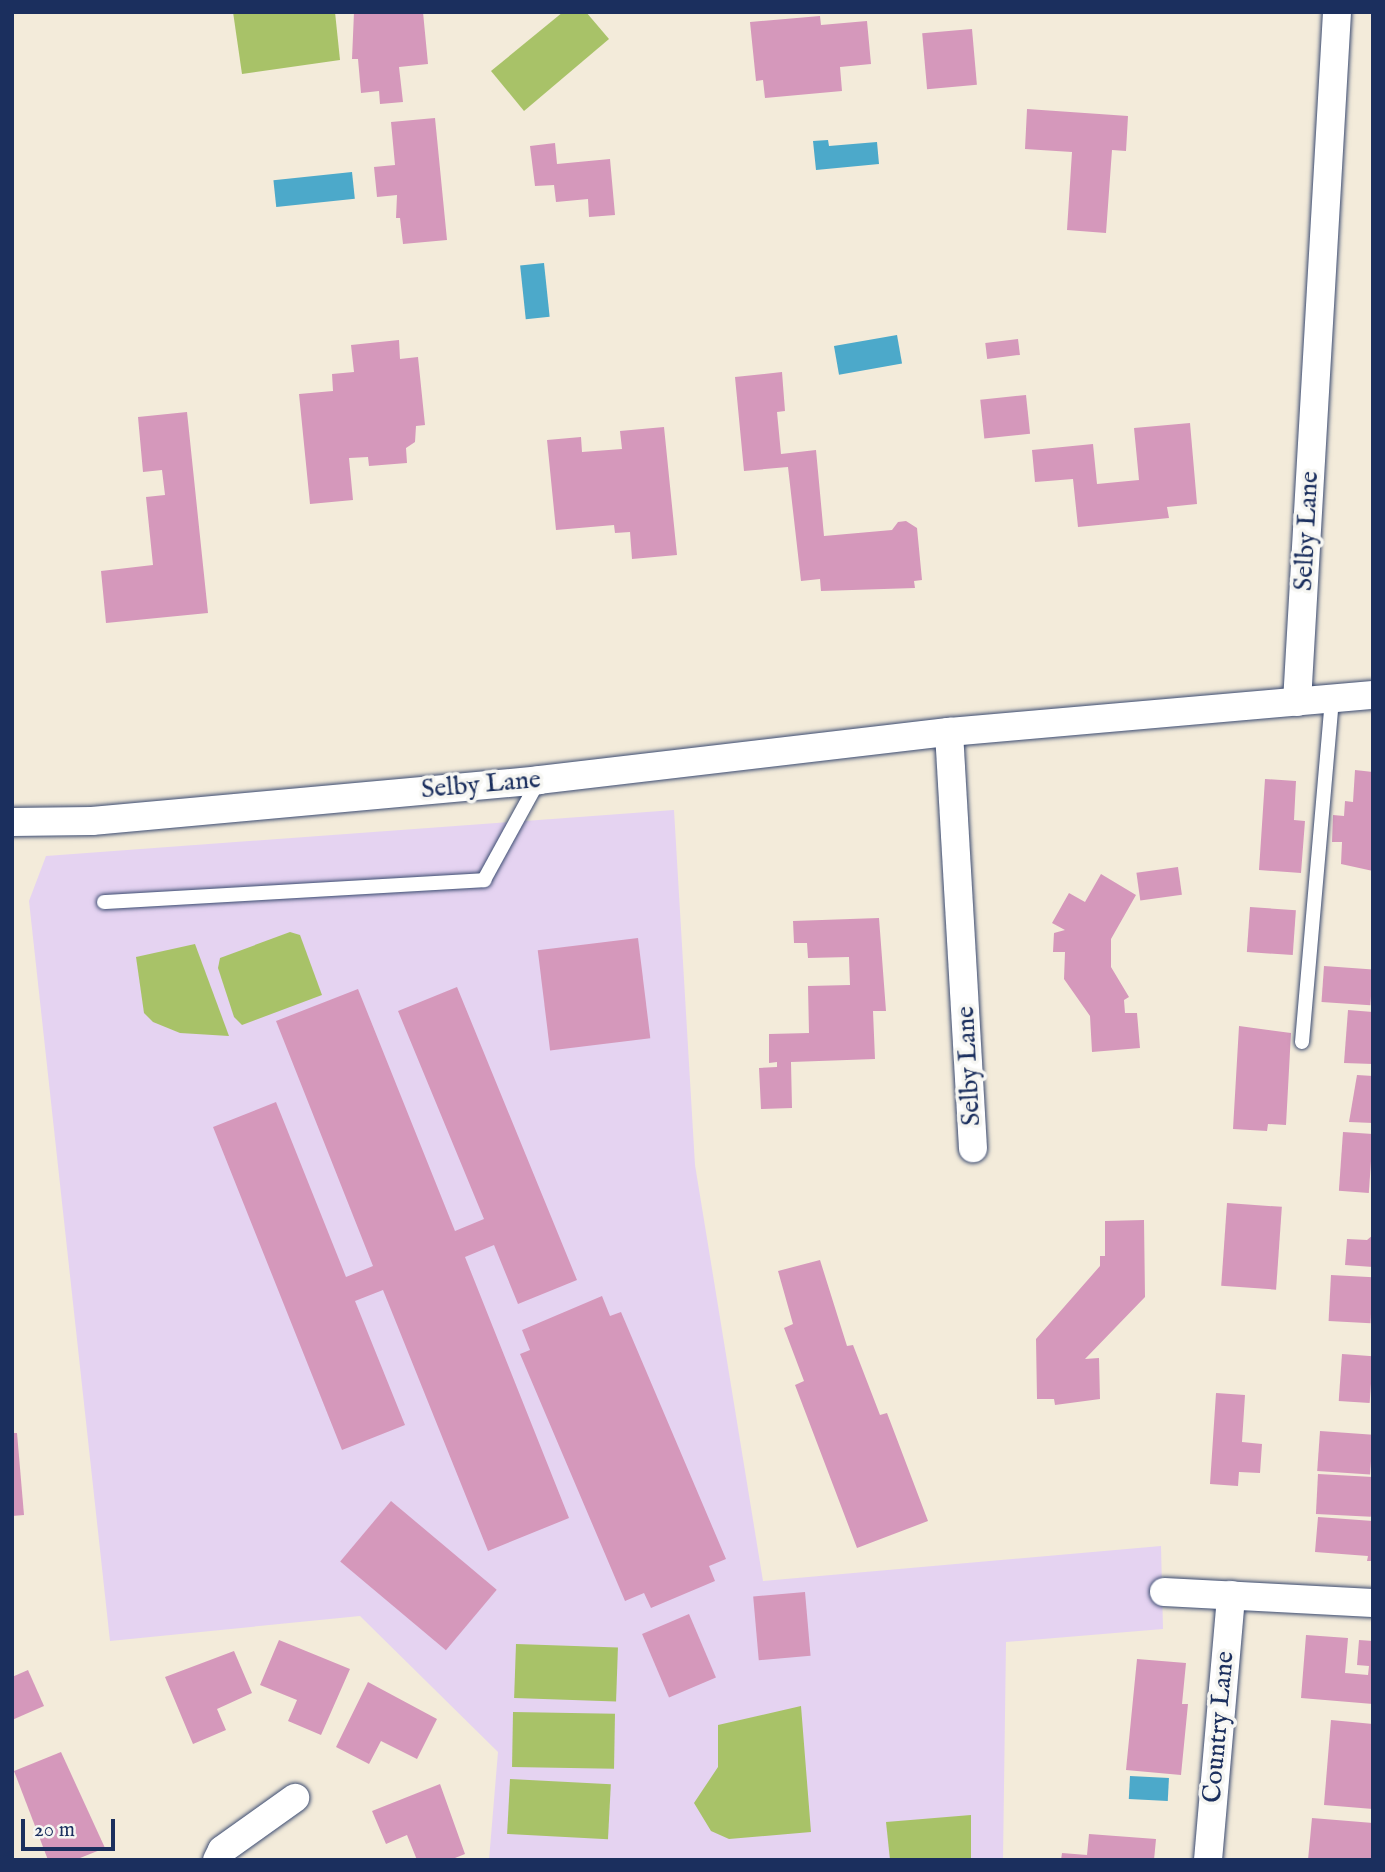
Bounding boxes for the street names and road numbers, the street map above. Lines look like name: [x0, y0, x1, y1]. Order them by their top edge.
street label: Selby Lane: [1288, 470, 1326, 592]
street label: Selby Lane: [420, 764, 542, 806]
street label: Selby Lane: [950, 1005, 988, 1127]
street label: Country Lane: [1197, 1650, 1241, 1804]

